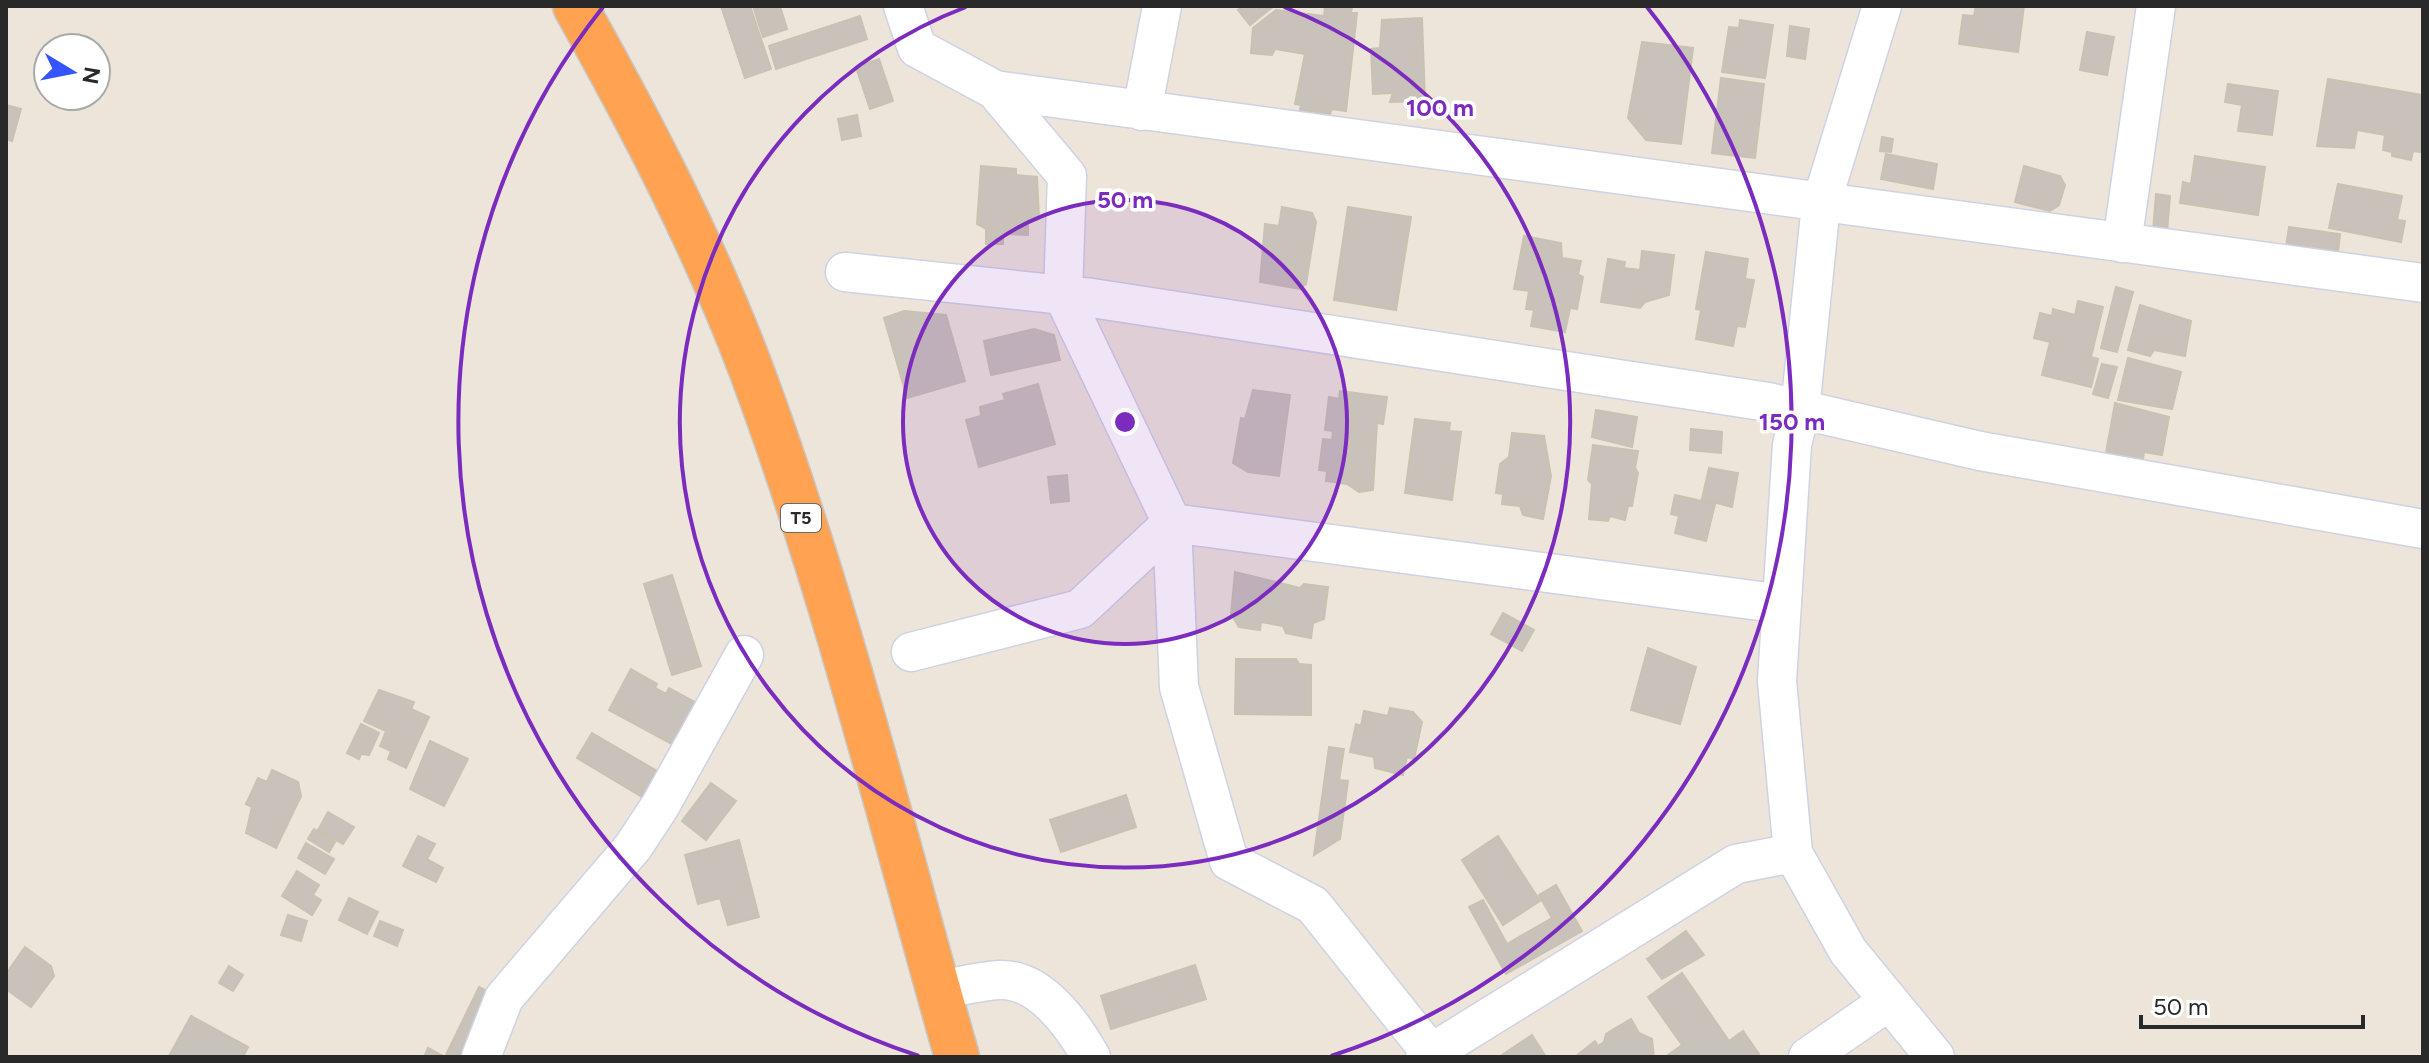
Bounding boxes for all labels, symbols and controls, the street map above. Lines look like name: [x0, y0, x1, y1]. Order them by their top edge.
north arrow: [32, 32, 112, 112]
text: N: [76, 65, 106, 86]
text: 100 m: [1406, 93, 1474, 122]
text: 50 m: [1097, 185, 1153, 214]
text: 150 m: [1759, 407, 1825, 436]
centre of rings: [1111, 408, 1139, 436]
road number: T5: [781, 504, 821, 532]
scale bar: [2141, 979, 2363, 1029]
text: 50 m: [2153, 992, 2209, 1021]

